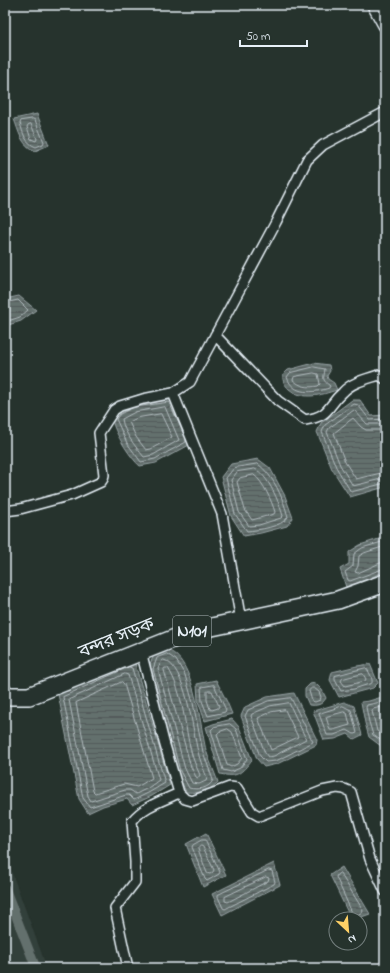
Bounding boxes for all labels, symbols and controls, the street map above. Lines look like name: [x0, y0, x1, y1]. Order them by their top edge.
scale bar: [240, 22, 307, 48]
text: 50 m: [246, 28, 270, 46]
street label: বন্দর সড়ক: [74, 612, 159, 666]
road number: N101: [173, 616, 211, 646]
north arrow: [328, 911, 368, 951]
text: N: [345, 930, 359, 948]

